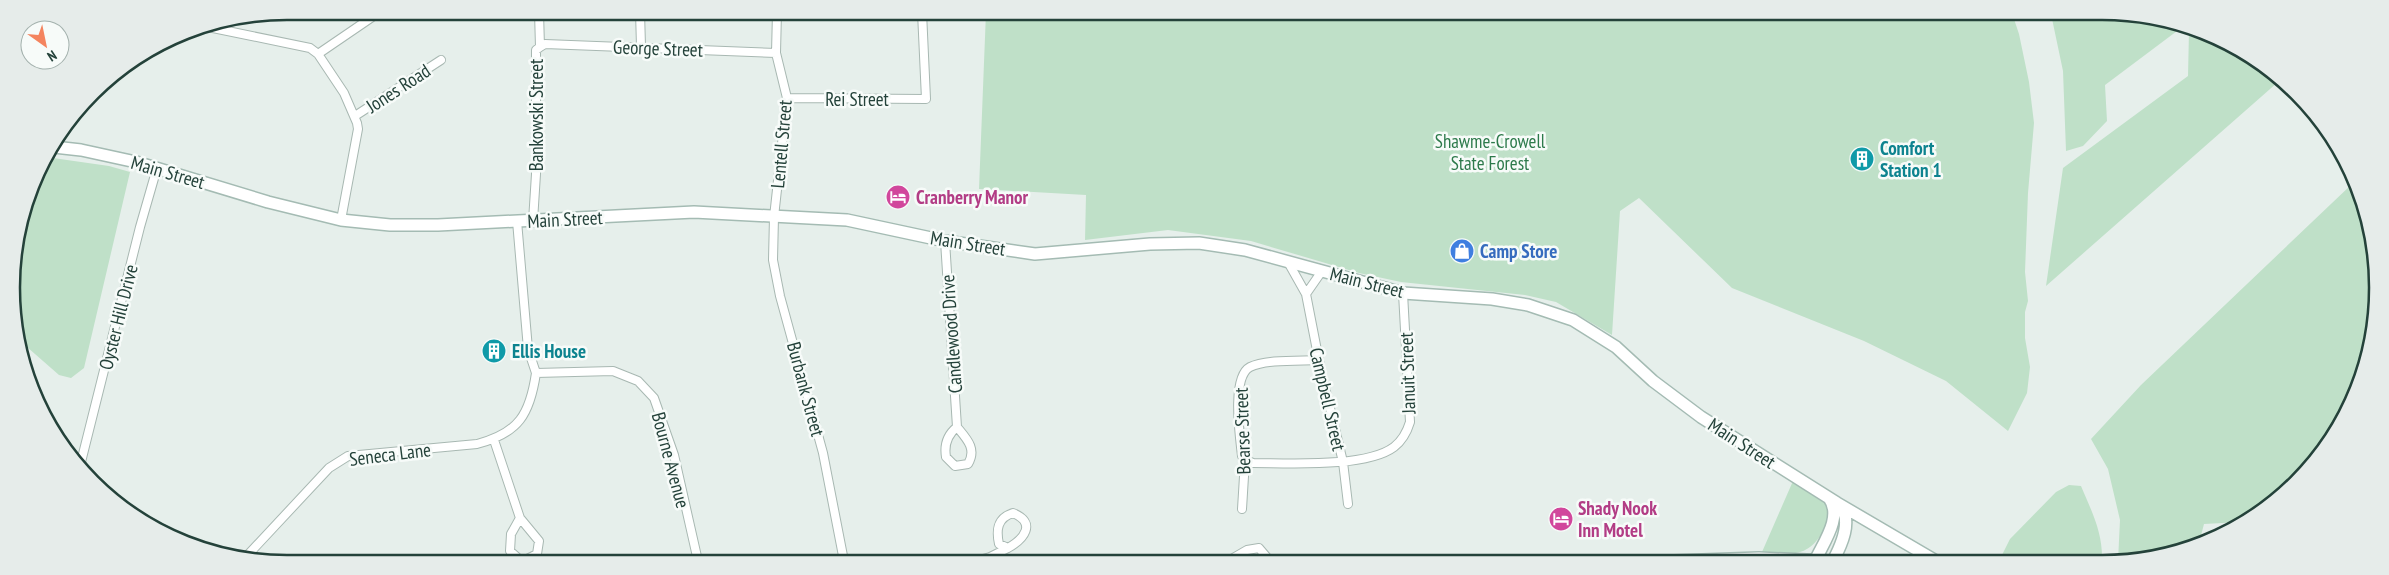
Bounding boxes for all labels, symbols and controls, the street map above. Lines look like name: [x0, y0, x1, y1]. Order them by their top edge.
north arrow: [20, 20, 70, 70]
street label: George Street: [613, 34, 704, 62]
text: N: [44, 46, 60, 66]
street label: Jones Road: [360, 58, 435, 118]
street label: Bankowski Street: [524, 58, 548, 171]
street label: Rei Street: [825, 87, 890, 111]
street label: Lentell Street: [765, 98, 797, 189]
park label: Shawme-Crowell State Forest: [1435, 129, 1546, 175]
place label: Comfort Station 1: [1880, 136, 1941, 182]
building icon: Comfort Station 1: [1849, 146, 1875, 172]
street label: Main Street: [128, 150, 208, 194]
hotel icon: Cranberry Manor: [885, 184, 911, 210]
place label: Cranberry Manor: [916, 185, 1029, 209]
street label: Main Street: [527, 205, 604, 233]
street label: Main Street: [929, 225, 1008, 261]
shop icon: Camp Store: [1449, 238, 1475, 264]
place label: Camp Store: [1480, 239, 1557, 263]
street label: Main Street: [1327, 261, 1407, 303]
street label: Oyster Hill Drive: [93, 262, 143, 372]
street label: Candlewood Drive: [935, 274, 967, 394]
street label: Januit Street: [1394, 331, 1420, 415]
building icon: Ellis House: [481, 338, 507, 364]
place label: Ellis House: [512, 339, 586, 363]
street label: Burbank Street: [782, 339, 830, 440]
street label: Campbell Street: [1304, 345, 1352, 454]
street label: Bearse Street: [1228, 386, 1256, 475]
street label: Bourne Avenue: [647, 409, 695, 511]
street label: Main Street: [1704, 412, 1781, 474]
street label: Seneca Lane: [348, 437, 432, 471]
place label: Shady Nook Inn Motel: [1578, 496, 1657, 542]
hotel icon: Shady Nook Inn Motel: [1548, 506, 1574, 532]

